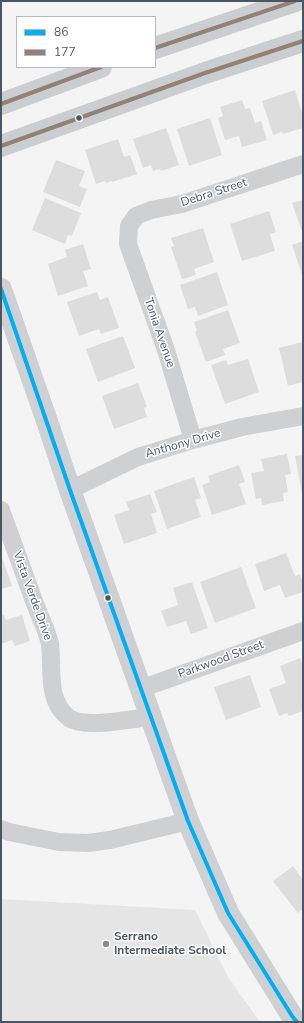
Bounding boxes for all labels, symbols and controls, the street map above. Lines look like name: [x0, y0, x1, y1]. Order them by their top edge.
legend: [16, 16, 156, 68]
text: 86: [54, 24, 68, 40]
text: 177: [54, 44, 76, 60]
unlabelled marker: [74, 113, 84, 123]
street label: Debra Street: [179, 176, 249, 210]
street label: Tonia Avenue: [140, 296, 178, 370]
street label: Anthony Drive: [144, 426, 222, 462]
street label: Vista Verde Drive: [9, 550, 55, 642]
unlabelled marker: [103, 593, 113, 603]
street label: Parkwood Street: [176, 638, 266, 682]
place label: Serrano Intermediate School: [114, 930, 226, 958]
marker: Serrano Intermediate School: [101, 939, 111, 949]

